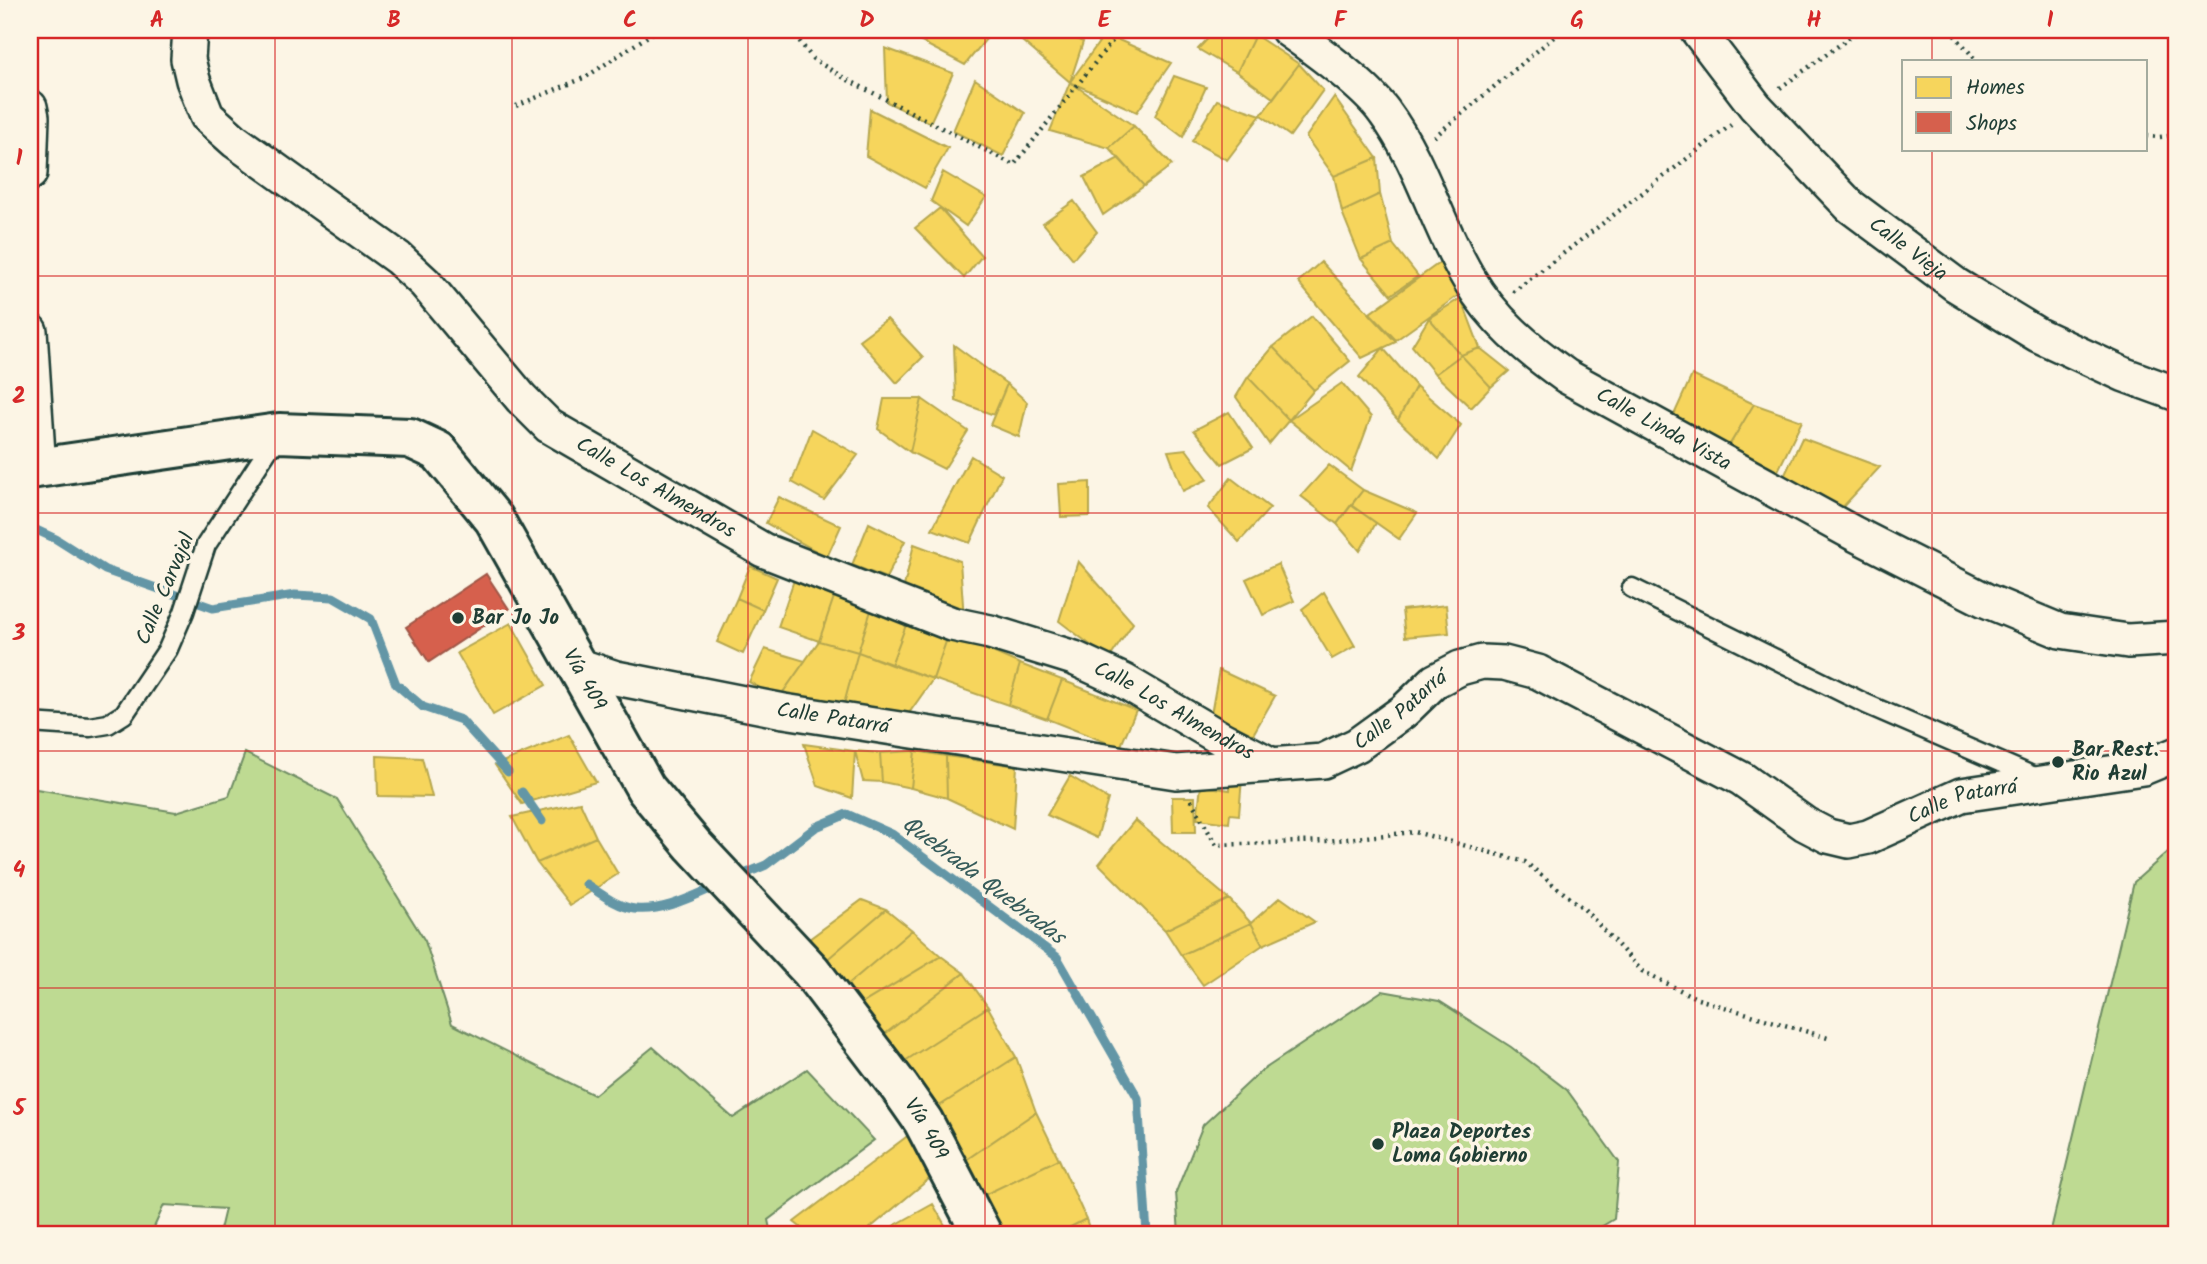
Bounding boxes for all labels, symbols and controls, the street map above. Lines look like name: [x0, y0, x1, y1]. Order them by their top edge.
text: A: [150, 3, 164, 39]
text: B: [387, 3, 401, 39]
text: C: [623, 3, 637, 39]
text: D: [859, 3, 875, 39]
text: E: [1098, 3, 1112, 39]
text: F: [1334, 3, 1348, 39]
text: G: [1570, 3, 1584, 39]
text: H: [1807, 3, 1822, 39]
text: I: [2046, 3, 2054, 39]
legend: [1902, 60, 2148, 150]
text: Homes: [1966, 72, 2025, 105]
text: Shops: [1966, 108, 2017, 141]
text: 1: [16, 141, 23, 177]
street label: Calle Vieja: [1862, 209, 1955, 290]
text: 2: [12, 379, 26, 415]
street label: Calle Linda Vista: [1590, 379, 1737, 480]
street label: Calle Los Almendros: [569, 428, 742, 547]
street label: Calle Carvajal: [128, 528, 204, 650]
place label: Bar Jo Jo: [472, 602, 560, 635]
marker: Bar Jo Jo: [450, 610, 466, 626]
text: 3: [12, 616, 26, 652]
street label: Vía 409: [554, 642, 615, 717]
street label: Calle Los Almendros: [1088, 653, 1260, 770]
street label: Calle Patarrá: [1347, 660, 1455, 759]
street label: Calle Patarrá: [774, 693, 894, 744]
place label: Bar Rest. Rio Azul: [2072, 734, 2159, 791]
marker: Bar Rest. Rio Azul: [2050, 754, 2066, 770]
street label: Calle Patarrá: [1902, 770, 2022, 833]
water label: Quebrada Quebradas: [894, 807, 1074, 956]
text: 4: [13, 853, 26, 889]
text: 5: [12, 1091, 27, 1127]
street label: Vía 409: [895, 1091, 957, 1166]
place label: Plaza Deportes Loma Gobierno: [1392, 1116, 1531, 1173]
marker: Plaza Deportes Loma Gobierno: [1370, 1136, 1386, 1152]

